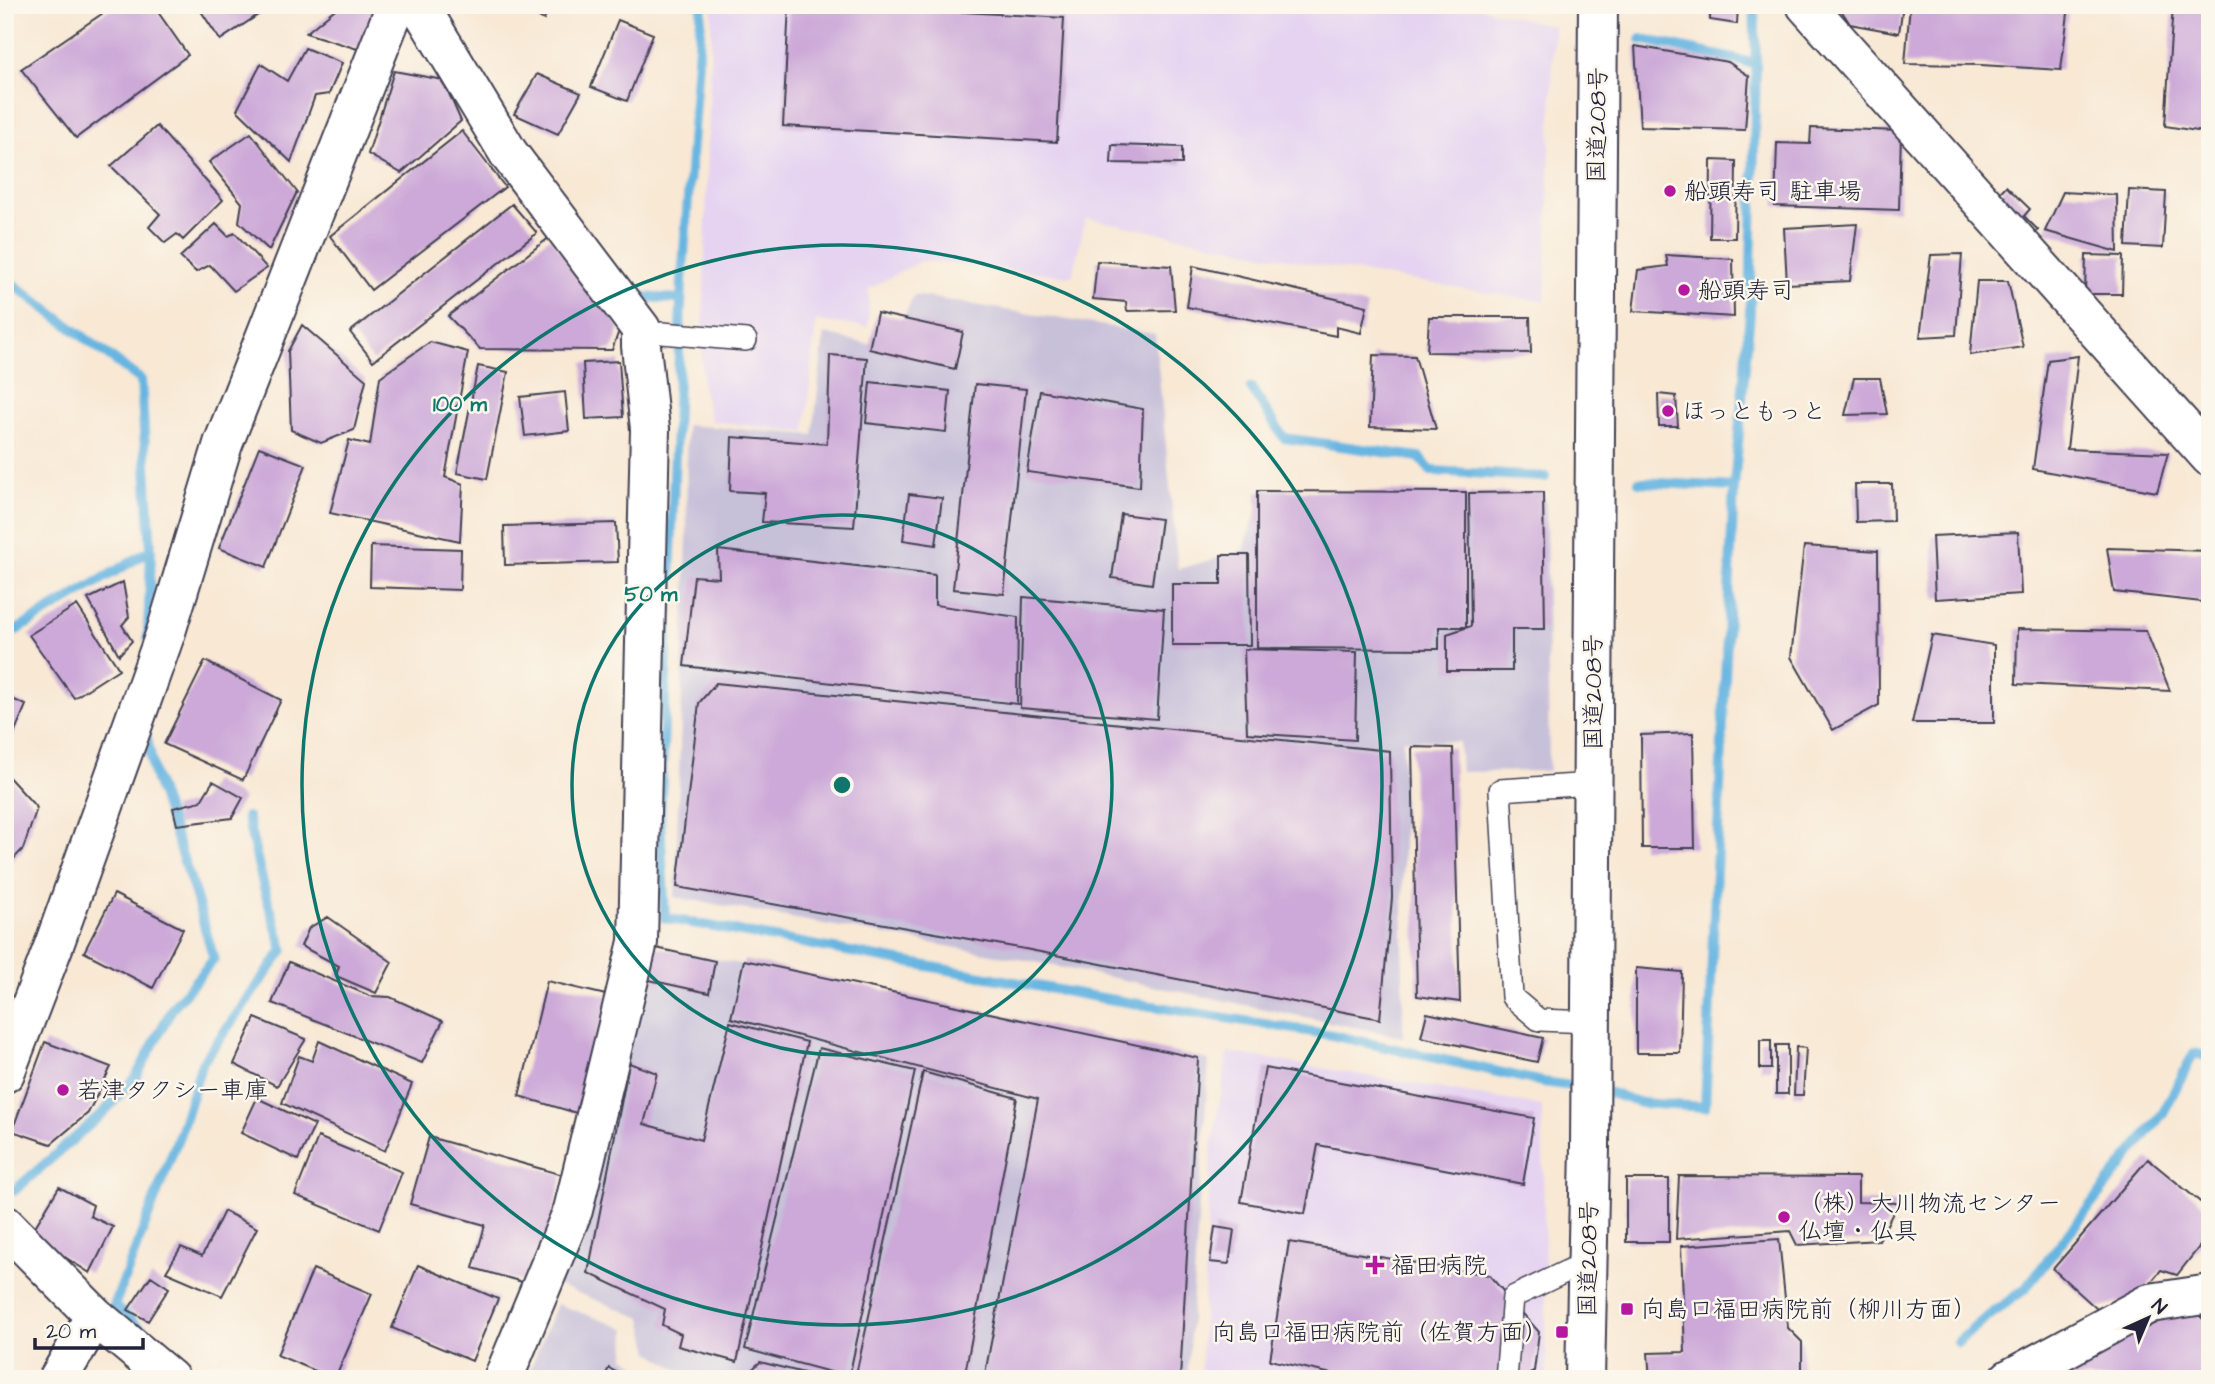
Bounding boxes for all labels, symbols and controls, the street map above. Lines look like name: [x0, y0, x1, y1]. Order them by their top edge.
street label: 国道208号: [1580, 67, 1616, 184]
place label: 船頭寿司 駐車場: [1684, 175, 1862, 209]
marker: 船頭寿司 駐車場: [1662, 183, 1678, 199]
place label: 船頭寿司: [1698, 274, 1794, 308]
marker: 船頭寿司: [1676, 282, 1692, 298]
text: 100 m: [433, 390, 488, 419]
place label: ほっともっと: [1682, 395, 1826, 429]
marker: ほっともっと: [1660, 403, 1676, 419]
text: 50 m: [625, 580, 678, 609]
street label: 国道208号: [1577, 634, 1611, 750]
centre of rings: [830, 773, 854, 797]
place label: 若津タクシー車庫: [77, 1074, 269, 1108]
marker: 若津タクシー車庫: [55, 1082, 71, 1098]
place label: （株）大川物流センター 仏壇・仏具: [1798, 1187, 2061, 1249]
street label: 国道208号: [1571, 1201, 1607, 1318]
marker: （株）大川物流センター 仏壇・仏具: [1776, 1209, 1792, 1225]
place label: 福田病院: [1391, 1249, 1487, 1283]
marker: 福田病院: [1365, 1255, 1385, 1275]
north arrow: [2114, 1282, 2184, 1352]
place label: 向島口福田病院前（柳川方面）: [1641, 1293, 1977, 1327]
text: N: [2145, 1293, 2172, 1321]
marker: 向島口福田病院前（柳川方面）: [1619, 1301, 1635, 1317]
scale bar: [35, 1307, 144, 1351]
place label: 向島口福田病院前（佐賀方面）: [1212, 1316, 1548, 1350]
text: 20 m: [46, 1317, 97, 1346]
marker: 向島口福田病院前（佐賀方面）: [1554, 1324, 1570, 1340]

